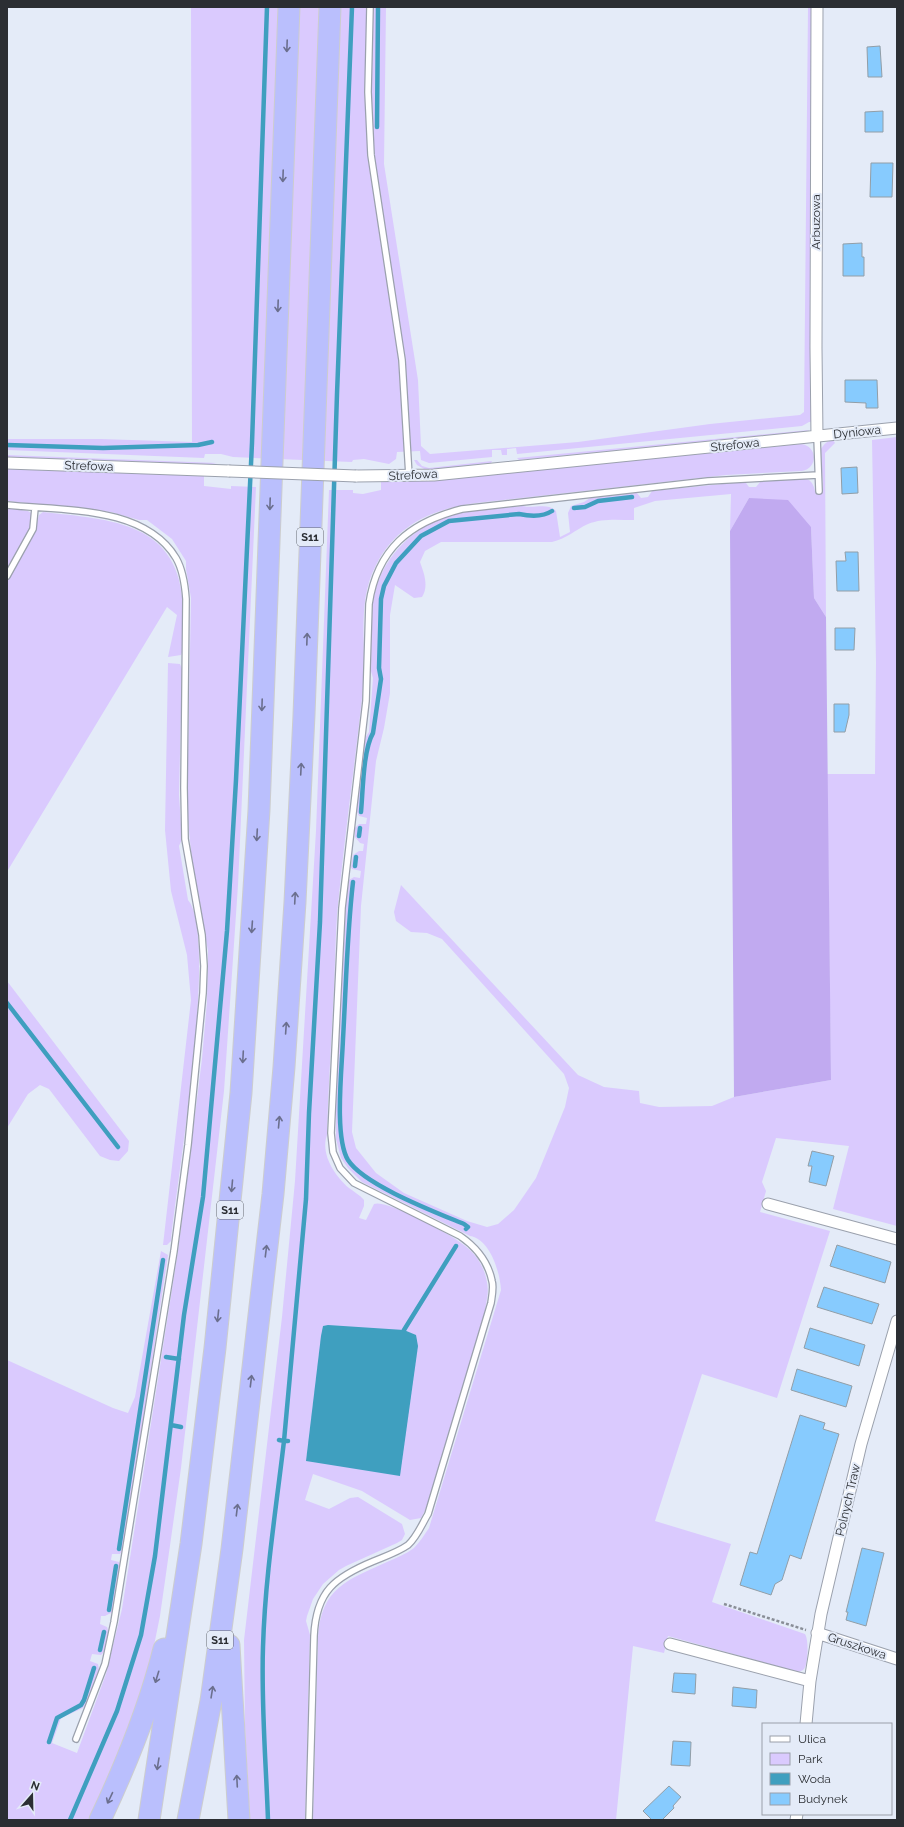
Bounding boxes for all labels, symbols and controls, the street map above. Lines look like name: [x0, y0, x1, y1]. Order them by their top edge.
one-way arrow: [284, 39, 291, 52]
one-way arrow: [279, 169, 287, 182]
street label: Arbuzowa: [809, 194, 823, 250]
one-way arrow: [274, 299, 282, 312]
street label: Dyniowa: [833, 423, 881, 441]
street label: Strefowa: [710, 435, 760, 455]
street label: Strefowa: [64, 458, 114, 474]
street label: Strefowa: [388, 467, 438, 483]
one-way arrow: [267, 497, 274, 510]
road number: S11: [297, 528, 323, 546]
one-way arrow: [303, 633, 310, 646]
one-way arrow: [259, 698, 266, 711]
one-way arrow: [297, 763, 305, 776]
one-way arrow: [254, 828, 261, 841]
one-way arrow: [291, 892, 298, 905]
one-way arrow: [248, 920, 255, 933]
one-way arrow: [283, 1022, 290, 1035]
one-way arrow: [240, 1050, 247, 1063]
one-way arrow: [276, 1116, 283, 1129]
one-way arrow: [228, 1180, 235, 1193]
road number: S11: [217, 1201, 243, 1219]
one-way arrow: [262, 1245, 270, 1258]
one-way arrow: [215, 1309, 222, 1322]
one-way arrow: [248, 1375, 255, 1388]
street label: Polnych Traw: [833, 1462, 863, 1537]
one-way arrow: [233, 1504, 240, 1517]
street label: Gruszkowa: [826, 1630, 888, 1662]
road number: S11: [207, 1631, 233, 1649]
one-way arrow: [153, 1670, 160, 1683]
one-way arrow: [209, 1686, 217, 1699]
legend: [762, 1723, 892, 1815]
text: Ulica: [798, 1732, 826, 1746]
text: Park: [798, 1752, 823, 1766]
one-way arrow: [154, 1757, 162, 1770]
text: Woda: [798, 1772, 831, 1786]
north arrow: [12, 1775, 52, 1815]
one-way arrow: [233, 1775, 241, 1788]
text: N: [29, 1779, 41, 1794]
one-way arrow: [106, 1792, 113, 1804]
text: Budynek: [798, 1792, 848, 1806]

